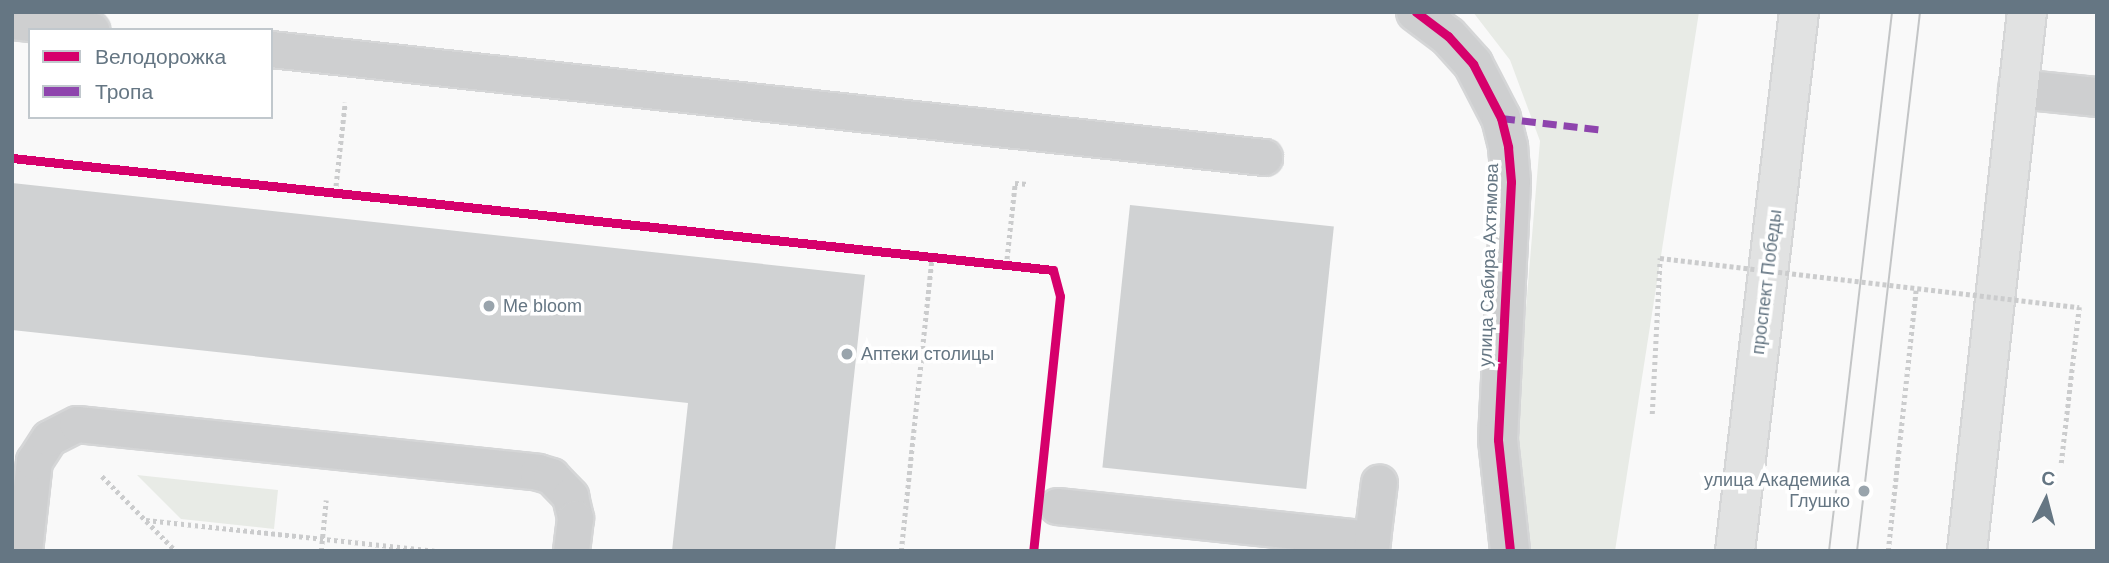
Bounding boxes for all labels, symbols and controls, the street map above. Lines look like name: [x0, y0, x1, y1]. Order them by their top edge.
legend: [28, 28, 273, 119]
text: Велодорожка: [95, 45, 226, 68]
text: Тропа: [95, 80, 153, 103]
street label: улица Сабира Ахтямова: [1475, 163, 1503, 367]
street label: проспект Победы: [1747, 208, 1787, 356]
place label: Me bloom: [503, 295, 582, 317]
marker: Me bloom: [481, 298, 497, 314]
place label: Аптеки столицы: [861, 343, 994, 365]
marker: Аптеки столицы: [839, 346, 855, 362]
north arrow: [2011, 465, 2081, 535]
text: С: [2040, 467, 2056, 490]
place label: улица Академика Глушко: [1704, 470, 1850, 512]
marker: улица Академика Глушко: [1856, 483, 1872, 499]

